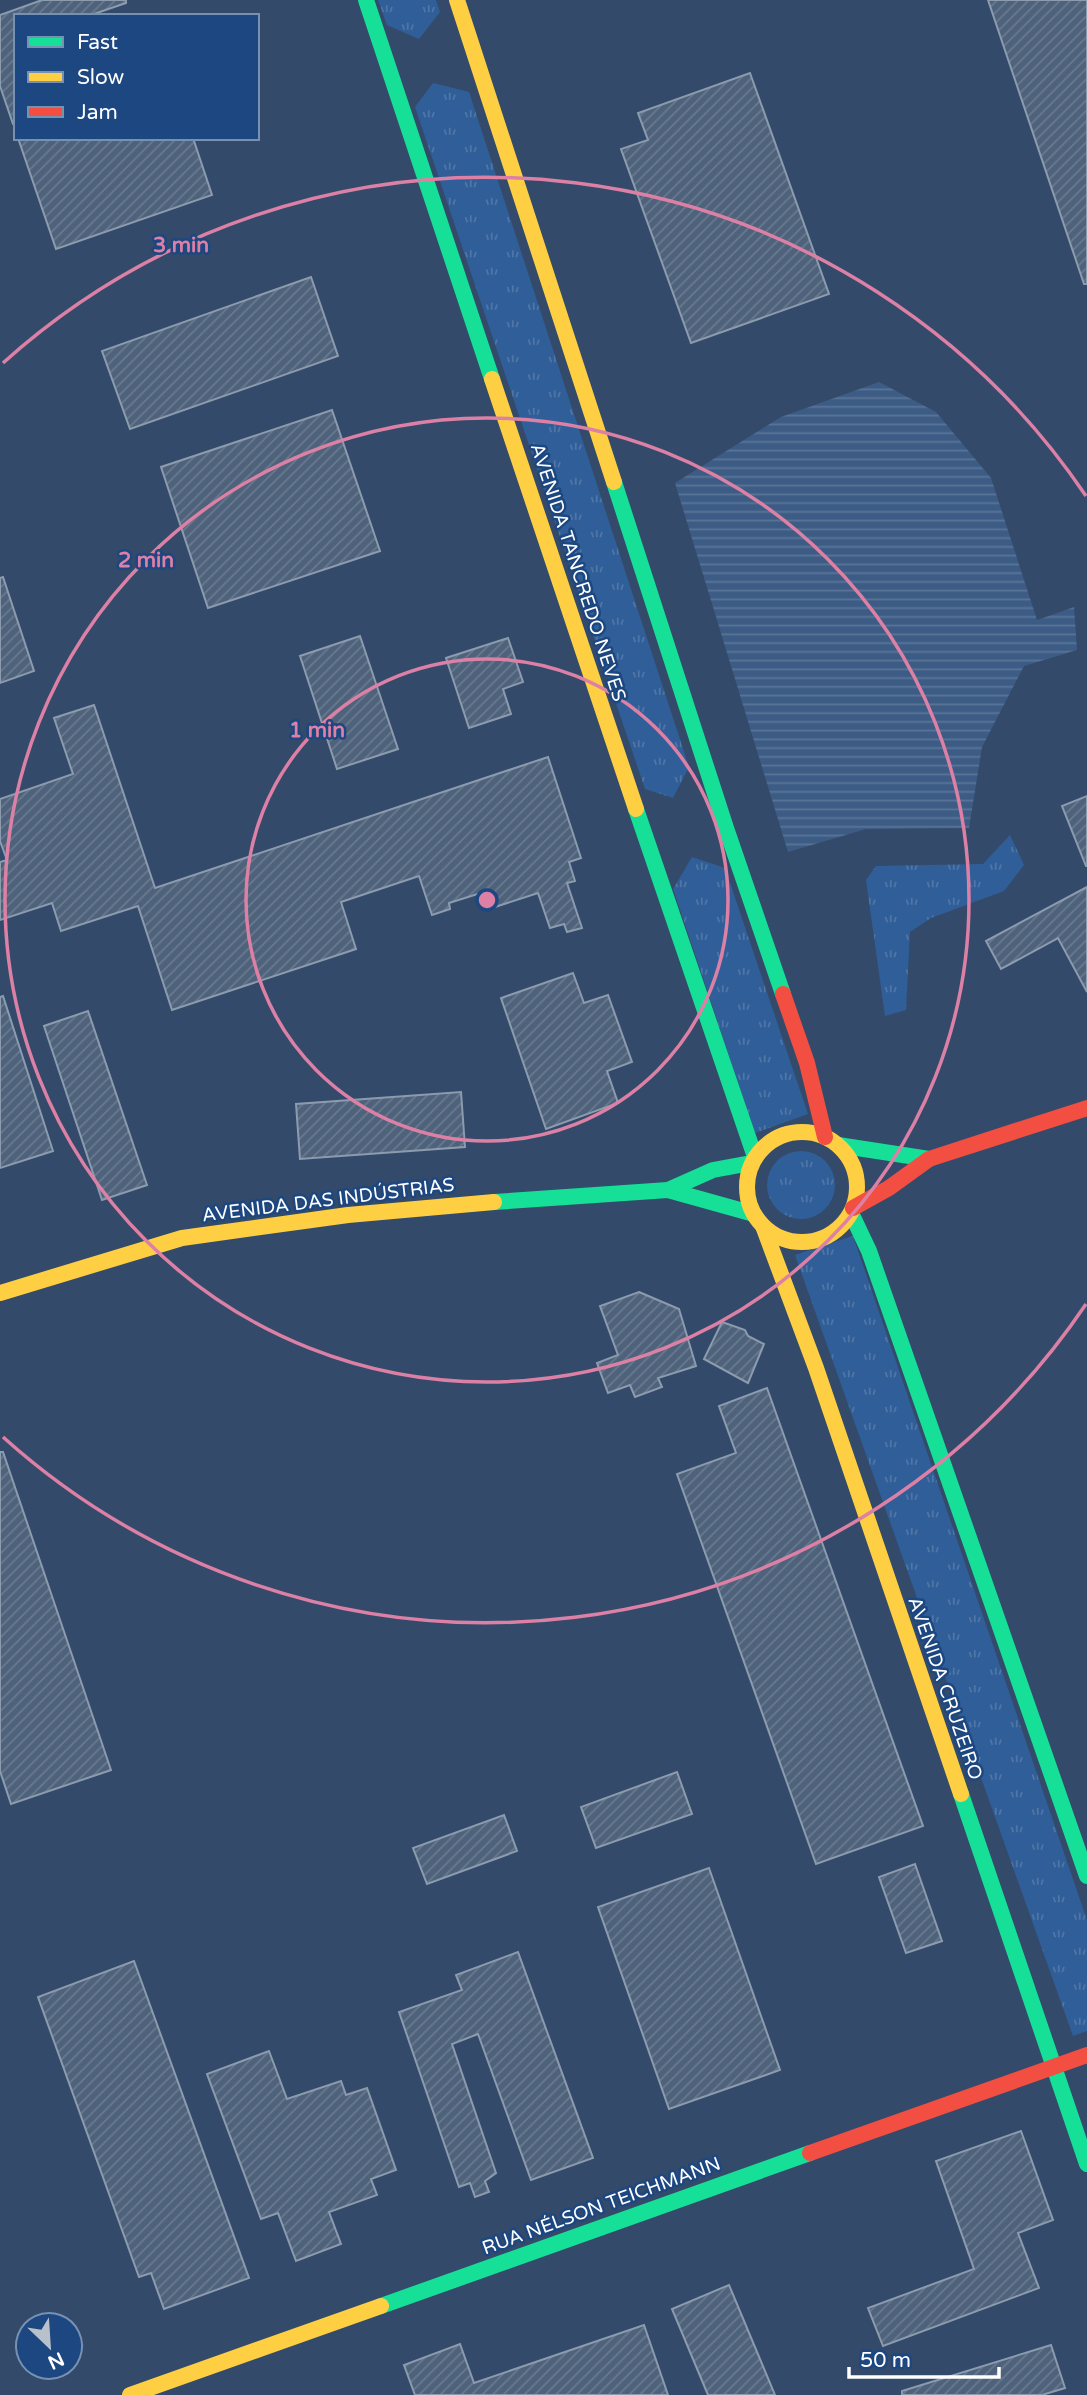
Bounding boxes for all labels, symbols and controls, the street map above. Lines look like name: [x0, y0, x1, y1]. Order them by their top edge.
legend: [14, 14, 259, 140]
text: Fast: [77, 30, 118, 55]
text: Slow: [77, 65, 125, 90]
text: Jam: [77, 100, 118, 125]
text: 3 min: [153, 233, 209, 258]
street label: AVENIDA TANCREDO NEVES: [526, 440, 630, 704]
text: 2 min: [118, 548, 174, 573]
text: 1 min: [289, 718, 345, 743]
centre of rings: [475, 888, 499, 912]
street label: AVENIDA DAS INDÚSTRIAS: [201, 1173, 456, 1226]
street label: AVENIDA CRUZEIRO: [903, 1594, 987, 1783]
street label: RUA NÉLSON TEICHMANN: [479, 2153, 724, 2259]
north arrow: [14, 2311, 84, 2381]
scale bar: [849, 2336, 1000, 2380]
text: N: [44, 2347, 67, 2374]
text: 50 m: [860, 2348, 911, 2373]

